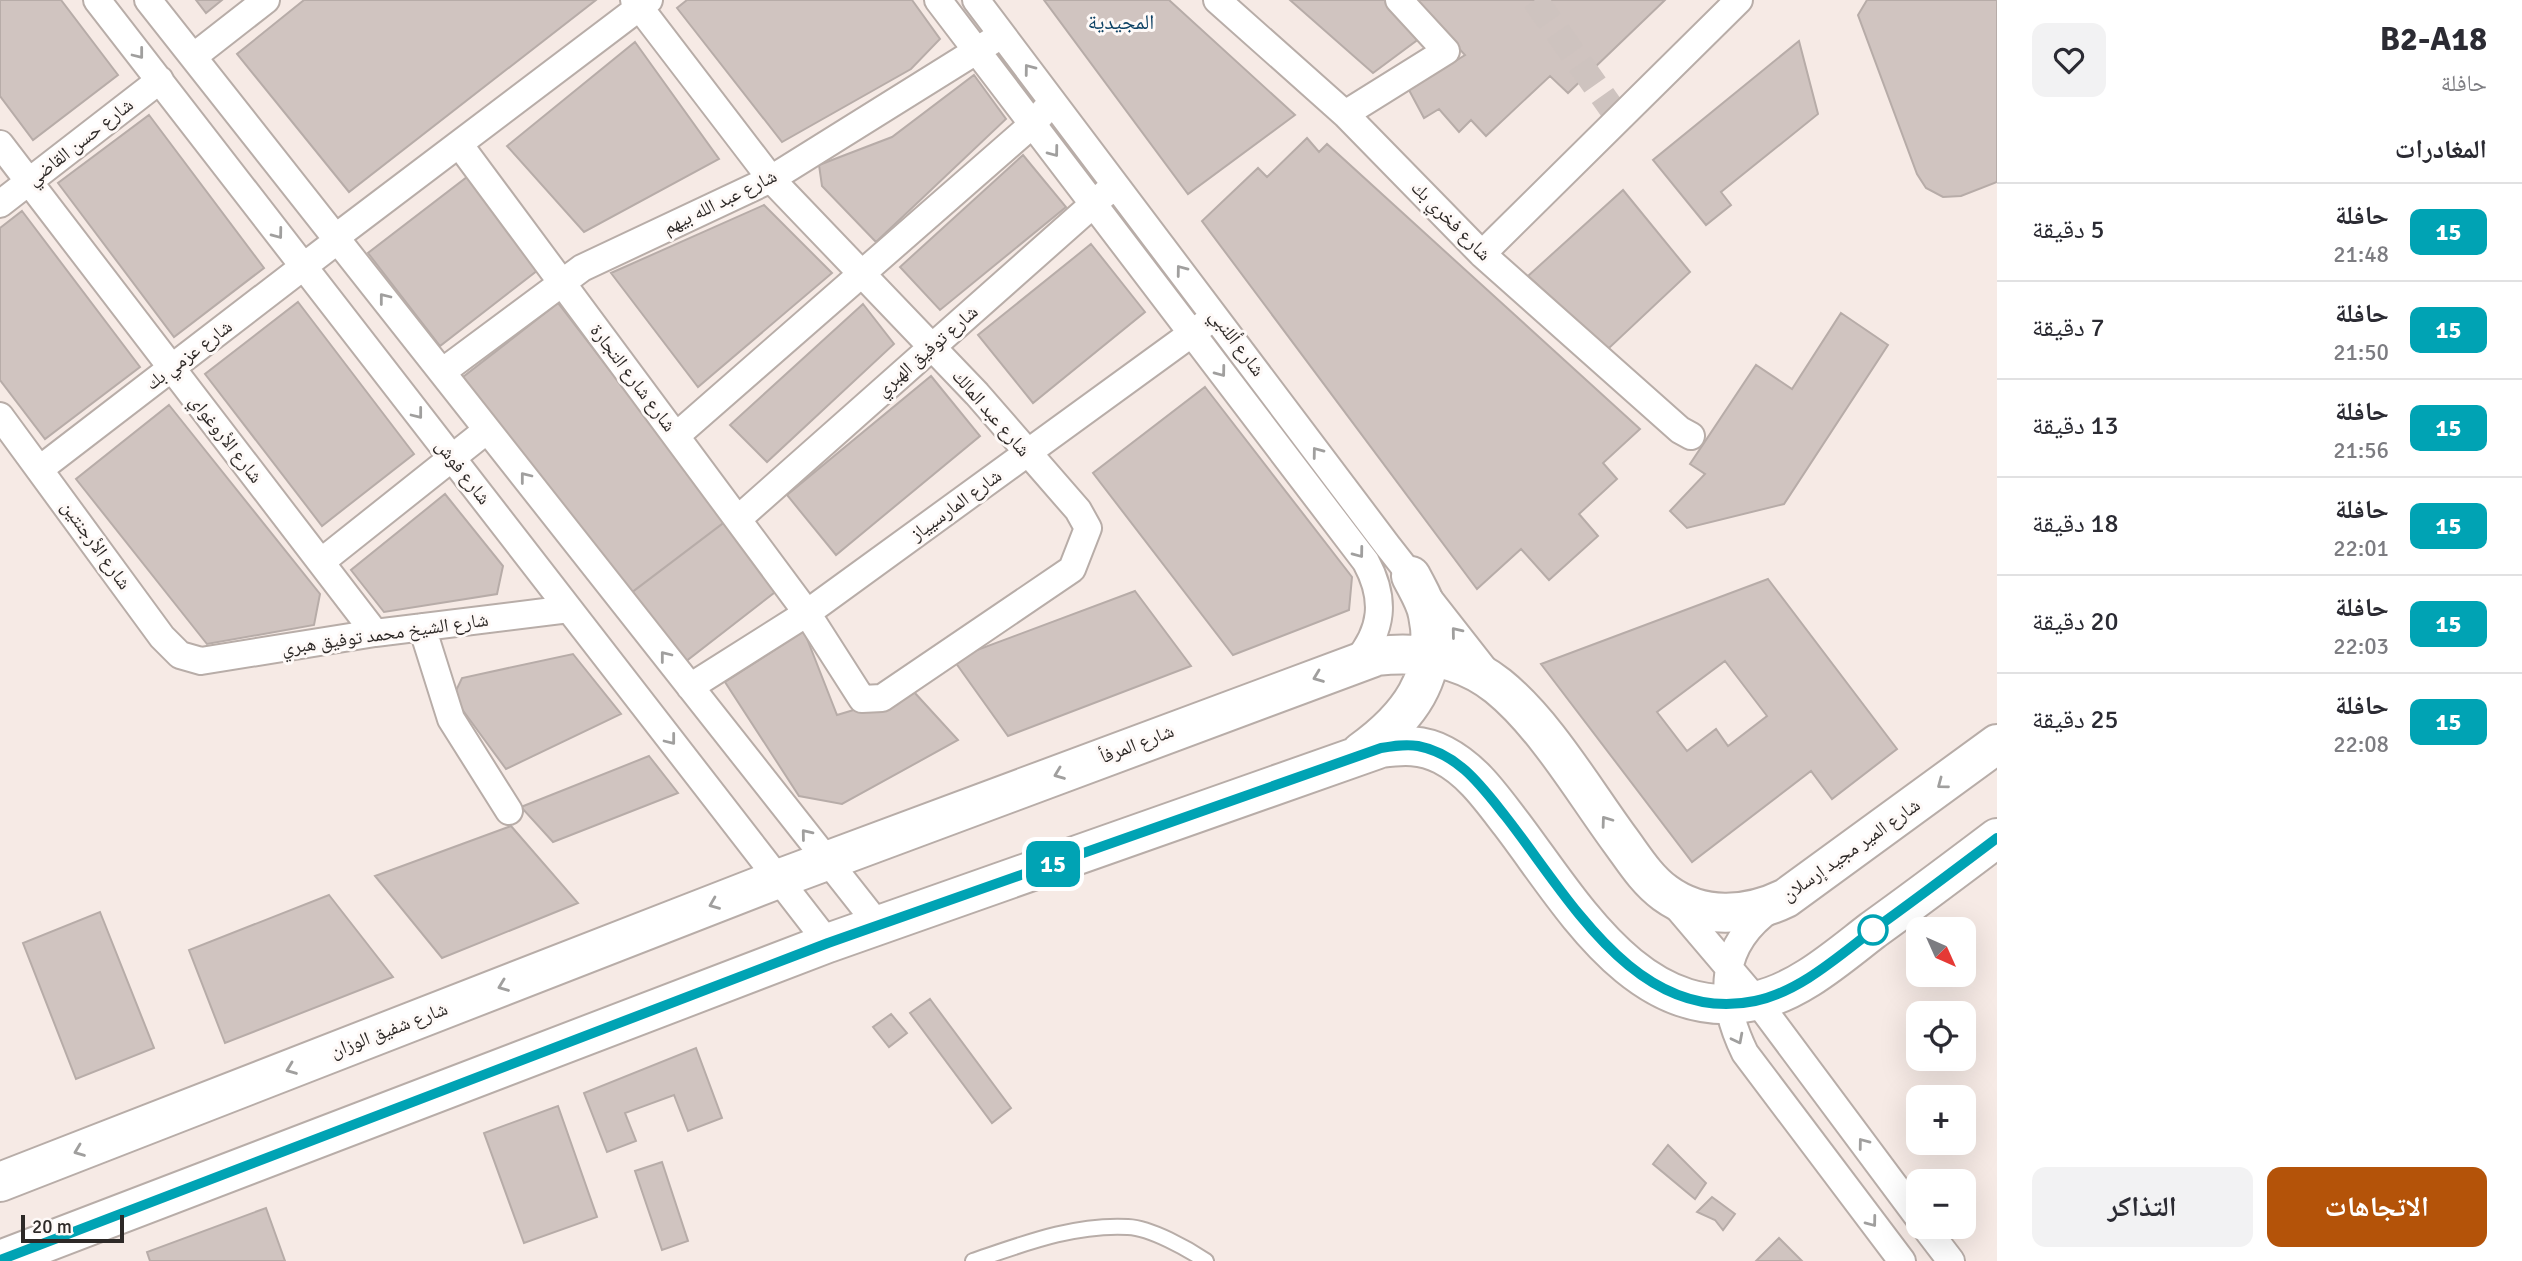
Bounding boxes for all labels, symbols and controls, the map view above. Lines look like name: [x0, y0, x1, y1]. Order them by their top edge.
district label: المجيدية: [1088, 9, 1154, 35]
text: B2-A18: [2380, 19, 2487, 60]
button: heart: [2032, 23, 2106, 97]
one-way arrow: [131, 46, 144, 58]
one-way arrow: [1024, 64, 1037, 77]
text: حافلة: [2441, 69, 2487, 98]
street label: شارع حسن القاضي: [22, 93, 140, 193]
text: المغادرات: [2395, 134, 2487, 166]
one-way arrow: [1046, 144, 1059, 156]
street label: شارع عبد الله بيهم: [659, 164, 781, 240]
street label: شارع فخري بك: [1404, 176, 1496, 268]
text: حافلة: [2335, 200, 2389, 232]
text: 5 دقيقة: [2032, 214, 2105, 246]
text: 15: [2436, 217, 2461, 247]
one-way arrow: [270, 226, 283, 239]
text: 21:48: [2333, 240, 2389, 269]
one-way arrow: [1177, 265, 1190, 278]
one-way arrow: [379, 294, 392, 306]
text: حافلة: [2335, 298, 2389, 330]
street label: شارع توفيق الهبري: [871, 300, 985, 404]
street label: شارع أللنبي: [1202, 305, 1270, 383]
text: 7 دقيقة: [2032, 312, 2105, 344]
street label: شارع عزمي بك: [141, 315, 239, 398]
text: 15: [2436, 315, 2461, 345]
street label: شارع شارع التجارة: [585, 319, 681, 437]
text: 21:50: [2333, 338, 2389, 367]
street label: شارع عبد المالك: [947, 364, 1035, 462]
one-way arrow: [1213, 364, 1226, 377]
street label: شارع الأروغواي: [182, 390, 268, 490]
text: حافلة: [2335, 396, 2389, 428]
one-way arrow: [409, 406, 422, 418]
text: 13 دقيقة: [2032, 410, 2119, 442]
text: 15: [2436, 413, 2461, 443]
street label: شارع فوش: [430, 435, 496, 509]
text: 21:56: [2333, 436, 2389, 465]
one-way arrow: [1313, 447, 1326, 460]
street label: شارع المارسيياز: [905, 464, 1006, 547]
one-way arrow: [520, 472, 533, 484]
text: حافلة: [2335, 494, 2389, 526]
street label: شارع الأرجنتين: [56, 496, 136, 594]
text: 18 دقيقة: [2032, 508, 2119, 540]
text: 15: [2436, 511, 2461, 541]
text: 22:01: [2333, 534, 2389, 563]
one-way arrow: [1351, 545, 1364, 558]
text: حافلة: [2335, 592, 2389, 624]
text: 20 دقيقة: [2032, 606, 2119, 638]
street label: شارع الشيخ محمد توفيق هبري: [280, 608, 490, 663]
text: 15: [2436, 609, 2461, 639]
one-way arrow: [1452, 628, 1465, 640]
text: 22:03: [2333, 632, 2389, 661]
one-way arrow: [661, 651, 674, 663]
one-way arrow: [1313, 668, 1325, 682]
text: حافلة: [2335, 690, 2389, 722]
text: 25 دقيقة: [2032, 704, 2119, 736]
text: 15: [2436, 707, 2461, 737]
street label: شارع المرفأ: [1097, 719, 1177, 769]
text: 22:08: [2333, 730, 2389, 759]
one-way arrow: [662, 732, 675, 745]
one-way arrow: [1054, 765, 1066, 779]
one-way arrow: [1937, 776, 1950, 789]
street label: شارع المير مجيد إرسلان: [1777, 793, 1926, 908]
one-way arrow: [1602, 816, 1614, 829]
one-way arrow: [802, 830, 814, 843]
line badge: 15: [1021, 841, 1084, 887]
text: 15: [1040, 849, 1066, 879]
one-way arrow: [709, 895, 721, 909]
unlabelled marker: [1858, 915, 1888, 945]
north arrow: [1906, 917, 1976, 987]
map controls: [1906, 917, 1976, 1239]
one-way arrow: [497, 978, 509, 992]
street label: شارع شفيق الوزان: [327, 997, 451, 1063]
button: locate: [1906, 1001, 1976, 1071]
one-way arrow: [1730, 1032, 1744, 1044]
one-way arrow: [285, 1060, 297, 1074]
button: +: [1906, 1085, 1976, 1155]
one-way arrow: [1858, 1138, 1871, 1151]
one-way arrow: [73, 1143, 85, 1157]
button: التذاكر: [2032, 1167, 2253, 1247]
button: الاتجاهات: [2267, 1167, 2487, 1247]
button: −: [1906, 1169, 1976, 1239]
scale bar: [21, 1212, 124, 1244]
one-way arrow: [1864, 1214, 1877, 1227]
text: 20 m: [32, 1215, 72, 1239]

